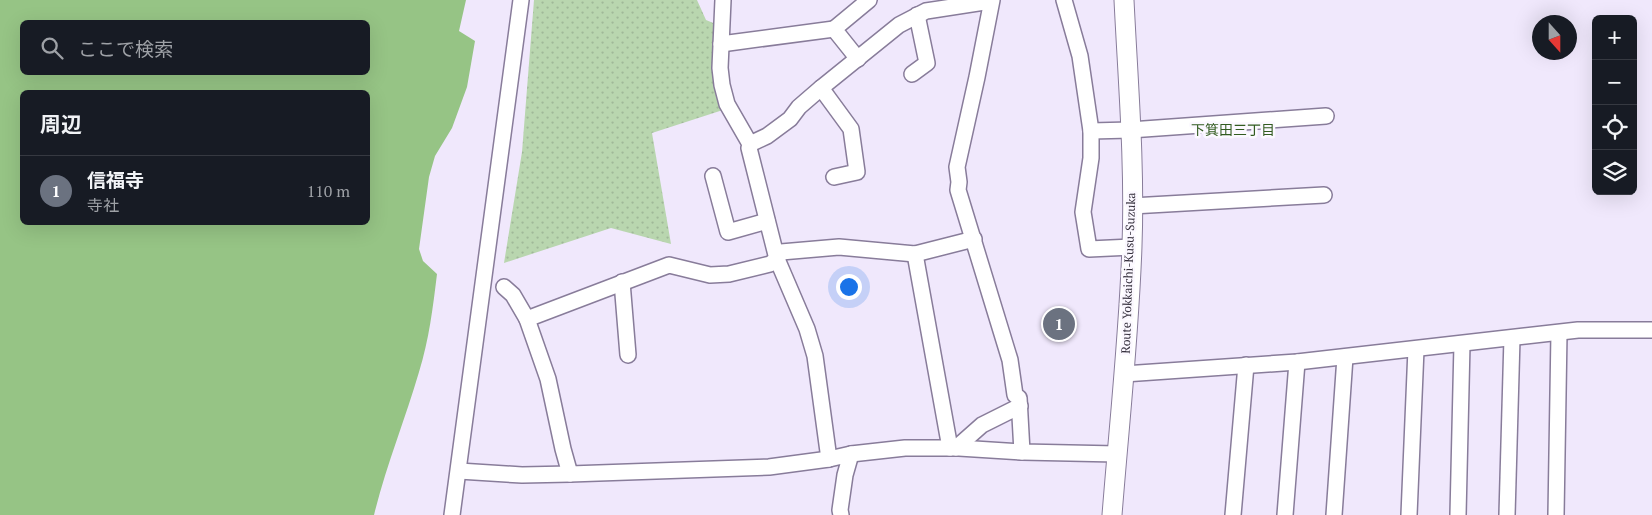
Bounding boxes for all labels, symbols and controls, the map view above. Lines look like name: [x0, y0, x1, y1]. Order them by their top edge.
north arrow: [1532, 15, 1577, 60]
map controls: [1592, 15, 1637, 195]
button: +: [1592, 15, 1637, 60]
search box: [20, 20, 370, 75]
icon: search: [38, 34, 66, 62]
text: ここで検索: [78, 36, 173, 61]
button: −: [1592, 60, 1637, 105]
button: locate: [1592, 105, 1637, 150]
text: 周辺: [40, 110, 82, 138]
district label: 下箕田三丁目: [1191, 120, 1275, 139]
button: layers: [1592, 150, 1637, 195]
text: 信福寺: [87, 167, 144, 192]
text: 1: [51, 180, 61, 202]
text: 110 m: [307, 180, 350, 202]
street label: Route Yokkaichi-Kusu-Suzuka: [1118, 192, 1138, 354]
text: 寺社: [87, 194, 119, 216]
your location: [836, 274, 862, 300]
pin: 1: [1043, 305, 1075, 343]

